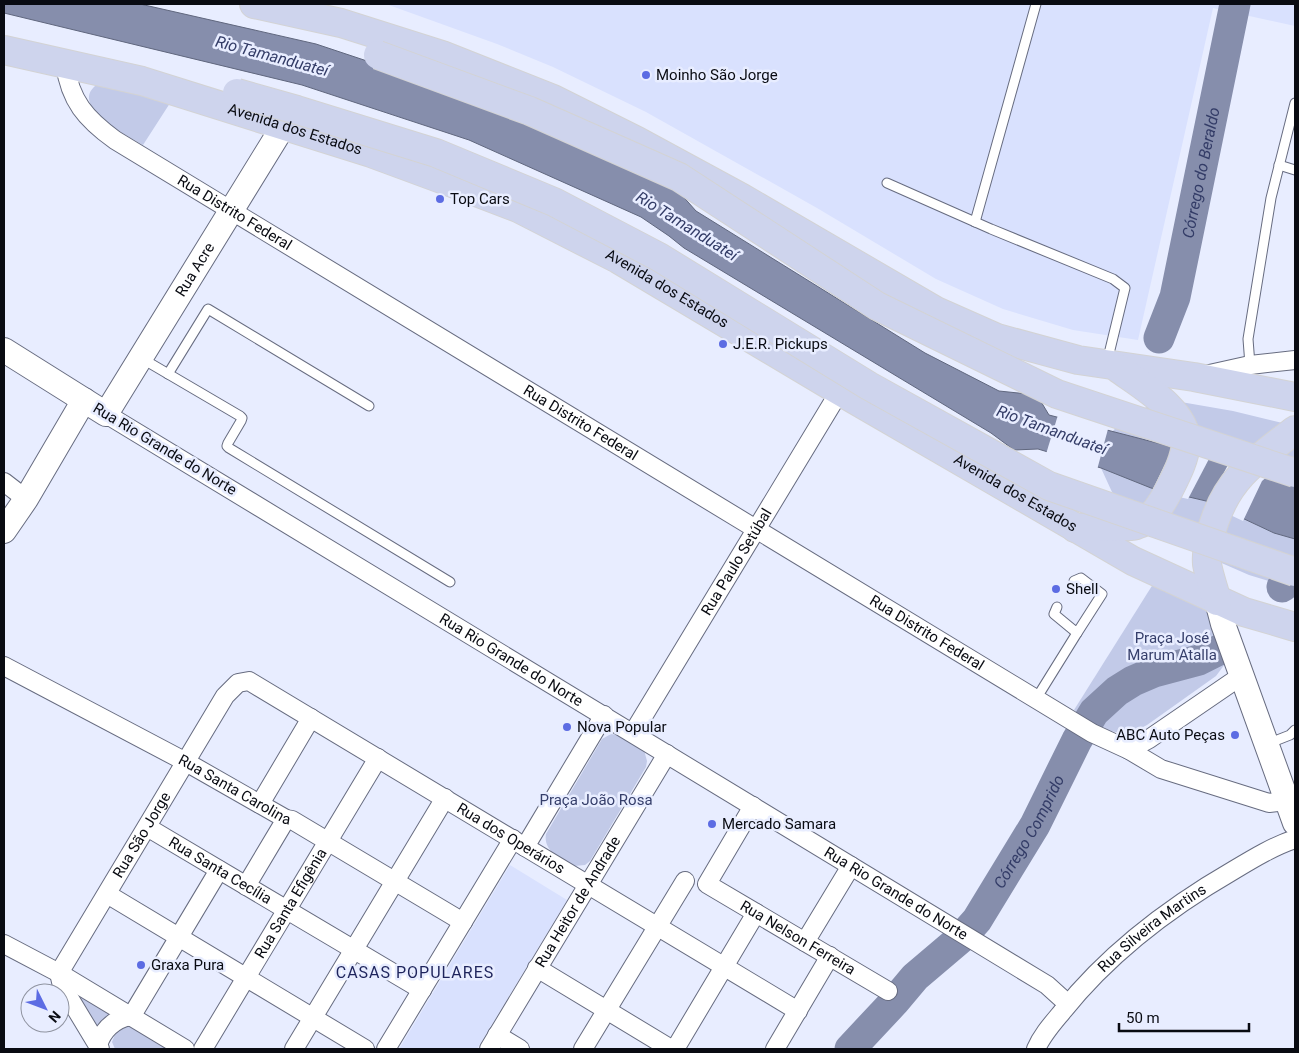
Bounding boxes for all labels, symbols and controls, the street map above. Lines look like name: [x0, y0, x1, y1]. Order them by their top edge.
water label: Rio Tamanduateí: [213, 32, 333, 81]
place label: Moinho São Jorge: [656, 66, 778, 84]
marker: Moinho São Jorge: [640, 69, 652, 81]
street label: Avenida dos Estados: [226, 100, 364, 159]
water label: Córrego do Beraldo: [1178, 105, 1223, 240]
street label: Rua Distrito Federal: [174, 171, 295, 254]
water label: Rio Tamanduateí: [633, 187, 743, 266]
place label: Top Cars: [450, 190, 510, 208]
marker: Top Cars: [434, 193, 446, 205]
street label: Rua Acre: [172, 239, 218, 300]
street label: Avenida dos Estados: [603, 245, 732, 332]
place label: J.E.R. Pickups: [733, 335, 828, 353]
marker: J.E.R. Pickups: [717, 338, 729, 350]
street label: Rua Distrito Federal: [520, 381, 641, 464]
street label: Rua Rio Grande do Norte: [90, 399, 240, 499]
water label: Rio Tamanduateí: [994, 401, 1112, 460]
street label: Avenida dos Estados: [951, 450, 1080, 536]
street label: Rua Paulo Setúbal: [697, 505, 776, 619]
place label: Shell: [1066, 580, 1098, 598]
marker: Shell: [1050, 583, 1062, 595]
street label: Rua Distrito Federal: [866, 591, 987, 674]
street label: Rua Rio Grande do Norte: [436, 609, 586, 710]
park label: Praça José Marum Atalla: [1127, 629, 1217, 664]
place label: Nova Popular: [577, 718, 667, 736]
marker: Nova Popular: [561, 721, 573, 733]
place label: ABC Auto Peças: [1116, 726, 1225, 744]
marker: ABC Auto Peças: [1229, 729, 1241, 741]
street label: Rua Santa Carolina: [175, 751, 292, 829]
water label: Córrego Comprido: [989, 772, 1068, 892]
street label: Rua São Jorge: [109, 789, 174, 881]
park label: Praça João Rosa: [539, 791, 653, 809]
street label: Rua dos Operários: [454, 799, 568, 878]
place label: Mercado Samara: [722, 815, 836, 833]
marker: Mercado Samara: [706, 818, 718, 830]
street label: Rua Santa Cecília: [165, 833, 275, 908]
street label: Rua Heitor de Andrade: [531, 833, 624, 971]
street label: Rua Rio Grande do Norte: [821, 843, 971, 944]
street label: Rua Santa Efigênia: [251, 845, 331, 962]
street label: Rua Silveira Martins: [1094, 880, 1209, 976]
street label: Rua Nelson Ferreira: [737, 897, 859, 979]
place label: Graxa Pura: [151, 956, 224, 974]
marker: Graxa Pura: [135, 959, 147, 971]
district label: CASAS POPULARES: [336, 963, 494, 982]
north arrow: [20, 983, 70, 1033]
scale bar: [1119, 1000, 1249, 1032]
text: N: [45, 1008, 64, 1026]
text: 50 m: [1126, 1009, 1160, 1027]

